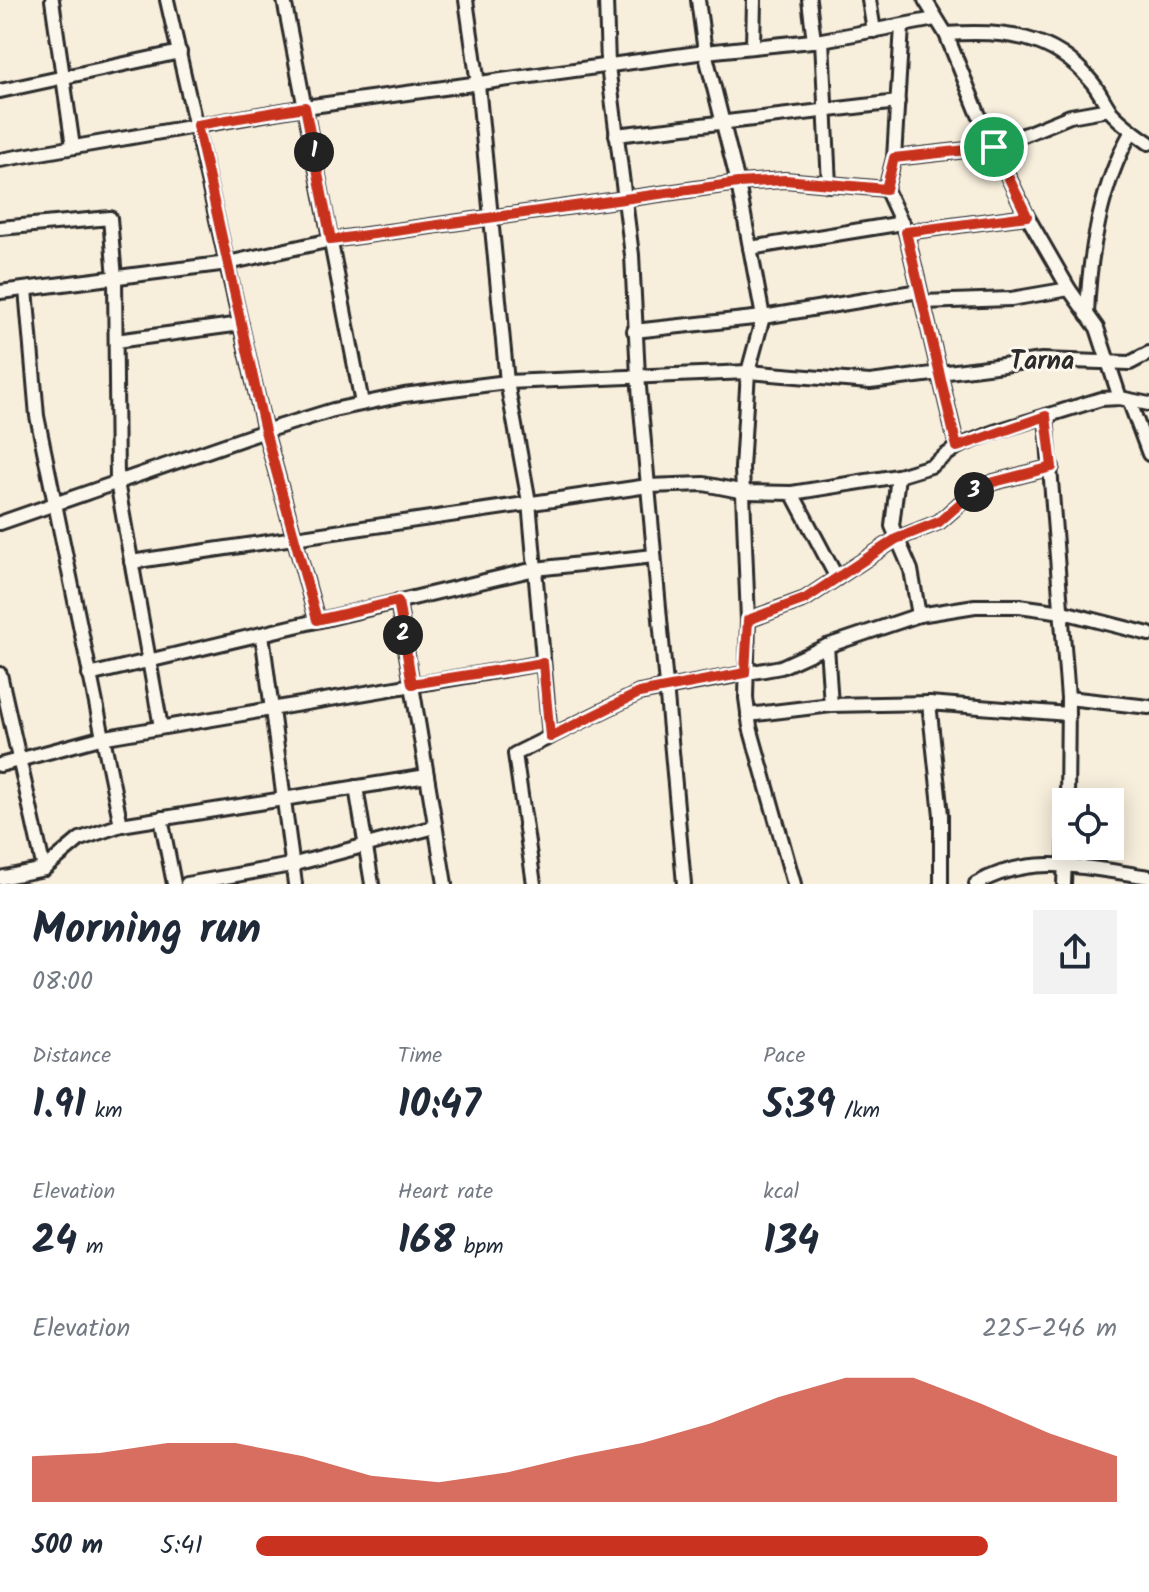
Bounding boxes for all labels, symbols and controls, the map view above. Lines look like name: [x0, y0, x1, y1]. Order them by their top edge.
pin: [960, 113, 1028, 181]
icon: arrive: [972, 125, 1016, 169]
pin: 1: [294, 132, 334, 172]
text: 1: [311, 134, 317, 169]
district label: Tarna: [1010, 341, 1074, 383]
pin: 3: [954, 472, 994, 512]
text: 3: [968, 474, 980, 509]
pin: 2: [383, 615, 423, 655]
text: 2: [397, 617, 409, 652]
map controls: [1052, 788, 1124, 860]
button: locate: [1052, 788, 1124, 860]
text: Morning run: [32, 896, 261, 966]
button: share: [1033, 910, 1117, 994]
text: 08:00: [32, 961, 93, 1003]
text: Distance: [32, 1039, 111, 1074]
text: Time: [398, 1039, 442, 1074]
text: Pace: [763, 1039, 805, 1074]
text: 1.91: [32, 1074, 86, 1138]
text: 10:47: [398, 1074, 481, 1138]
text: 5:39: [763, 1074, 836, 1138]
text: km: [86, 1094, 123, 1129]
text: /km: [836, 1094, 880, 1129]
text: Elevation: [32, 1175, 115, 1210]
text: Heart rate: [398, 1175, 493, 1210]
text: kcal: [763, 1175, 799, 1210]
text: 24: [32, 1210, 77, 1274]
text: 168: [398, 1210, 455, 1274]
text: 134: [763, 1210, 819, 1274]
text: m: [77, 1230, 103, 1265]
text: bpm: [455, 1230, 503, 1265]
text: Elevation: [32, 1308, 130, 1350]
text: 225–246 m: [982, 1308, 1117, 1350]
text: 500 m: [32, 1525, 103, 1567]
text: 5:41: [160, 1525, 203, 1567]

